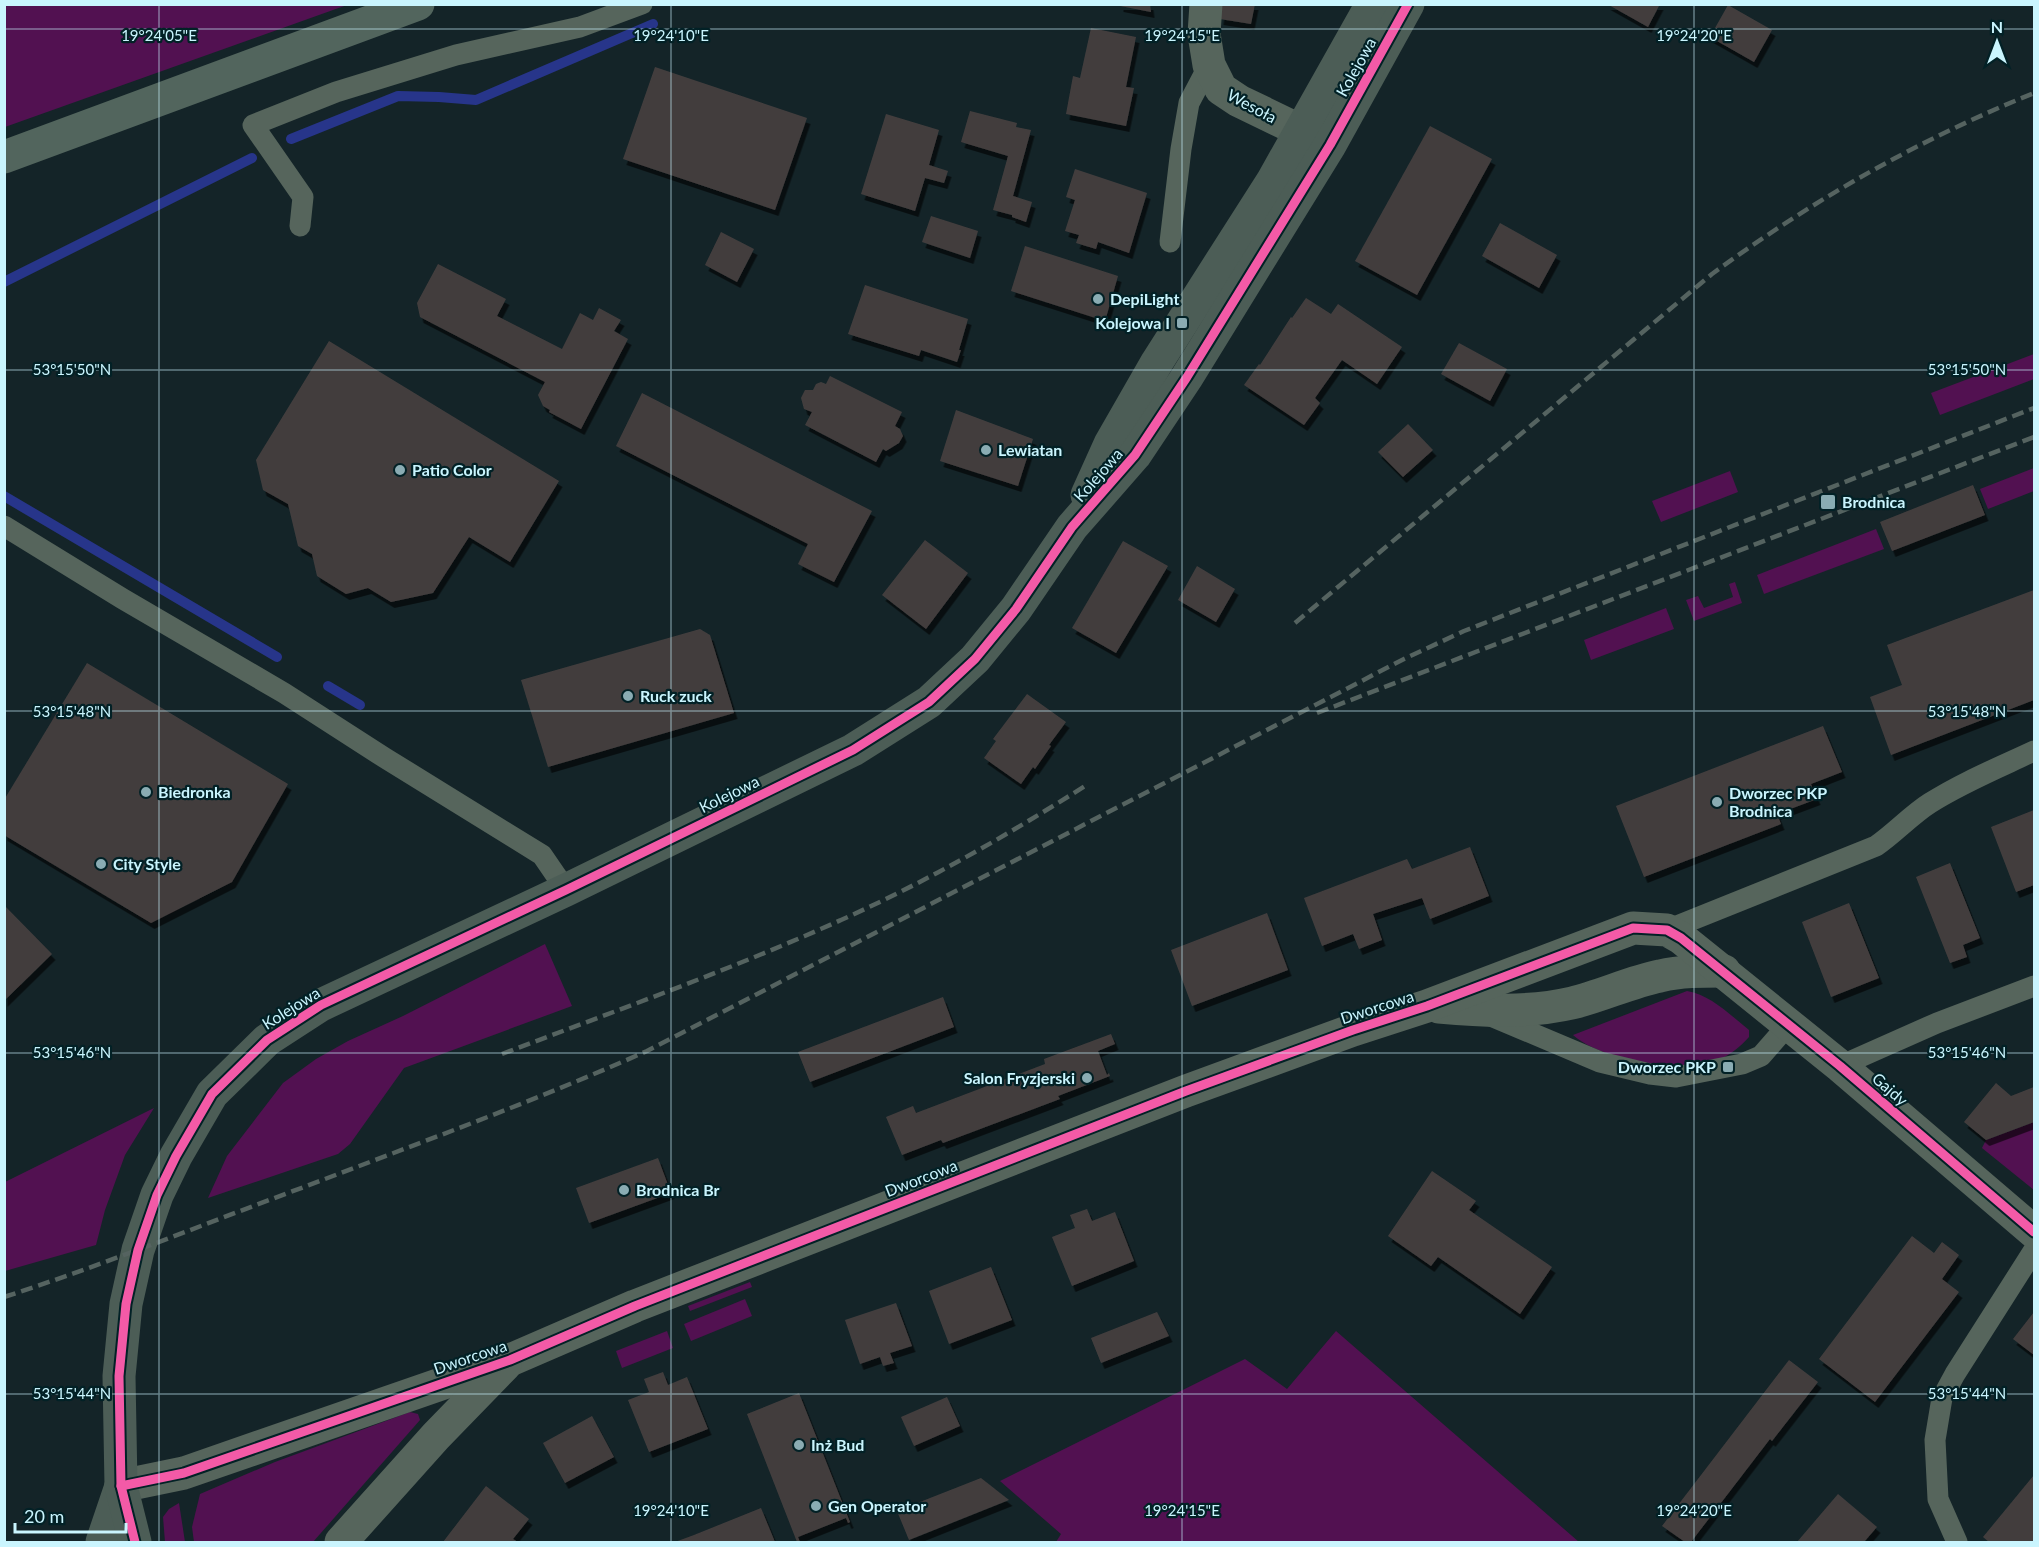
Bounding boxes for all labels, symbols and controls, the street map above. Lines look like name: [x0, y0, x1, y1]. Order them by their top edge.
north arrow: [1967, 12, 2027, 72]
text: N: [1991, 17, 2003, 36]
text: 19°24'05"E: [121, 26, 197, 44]
text: 19°24'10"E: [633, 26, 709, 44]
text: 19°24'15"E: [1144, 26, 1220, 44]
text: 19°24'20"E: [1656, 26, 1732, 44]
street label: Kolejowa: [1332, 34, 1380, 100]
street label: Wesoła: [1224, 85, 1280, 126]
place label: DepiLight: [1110, 289, 1179, 308]
marker: DepiLight: [1091, 292, 1105, 306]
place label: Kolejowa I: [1095, 313, 1170, 332]
marker: Kolejowa I: [1175, 316, 1189, 330]
text: 53°15'50"N: [33, 360, 111, 378]
text: 53°15'50"N: [1928, 360, 2006, 378]
place label: Lewiatan: [998, 440, 1062, 459]
marker: Lewiatan: [979, 443, 993, 457]
street label: Kolejowa: [1069, 444, 1126, 505]
place label: Patio Color: [412, 460, 492, 479]
marker: Patio Color: [393, 463, 407, 477]
place label: Brodnica: [1842, 492, 1905, 511]
marker: Brodnica: [1819, 493, 1837, 511]
place label: Ruck zuck: [640, 686, 712, 705]
marker: Ruck zuck: [621, 689, 635, 703]
text: 53°15'48"N: [33, 702, 111, 720]
text: 53°15'48"N: [1928, 702, 2006, 720]
street label: Kolejowa: [696, 771, 762, 816]
place label: Biedronka: [158, 782, 231, 801]
place label: Dworzec PKP Brodnica: [1729, 783, 1827, 820]
marker: Biedronka: [139, 785, 153, 799]
marker: Dworzec PKP Brodnica: [1710, 795, 1724, 809]
place label: City Style: [113, 854, 181, 873]
marker: City Style: [94, 857, 108, 871]
street label: Kolejowa: [258, 982, 323, 1033]
street label: Dworcowa: [1338, 986, 1416, 1027]
text: 53°15'46"N: [33, 1043, 111, 1061]
text: 53°15'46"N: [1928, 1043, 2006, 1061]
place label: Dworzec PKP: [1618, 1057, 1716, 1076]
marker: Dworzec PKP: [1721, 1060, 1735, 1074]
place label: Salon Fryzjerski: [964, 1068, 1075, 1087]
street label: Gajdy: [1869, 1068, 1912, 1110]
marker: Salon Fryzjerski: [1080, 1071, 1094, 1085]
street label: Dworcowa: [882, 1155, 960, 1200]
place label: Brodnica Br: [636, 1180, 720, 1199]
marker: Brodnica Br: [617, 1183, 631, 1197]
street label: Dworcowa: [431, 1335, 509, 1378]
text: 53°15'44"N: [33, 1384, 111, 1402]
text: 53°15'44"N: [1928, 1384, 2006, 1402]
place label: Inż Bud: [811, 1435, 864, 1454]
marker: Inż Bud: [792, 1438, 806, 1452]
scale bar: [15, 1496, 126, 1534]
place label: Gen Operator: [828, 1496, 926, 1515]
marker: Gen Operator: [809, 1499, 823, 1513]
text: 19°24'10"E: [633, 1501, 709, 1519]
text: 19°24'15"E: [1144, 1501, 1220, 1519]
text: 19°24'20"E: [1656, 1501, 1732, 1519]
text: 20 m: [24, 1505, 64, 1527]

